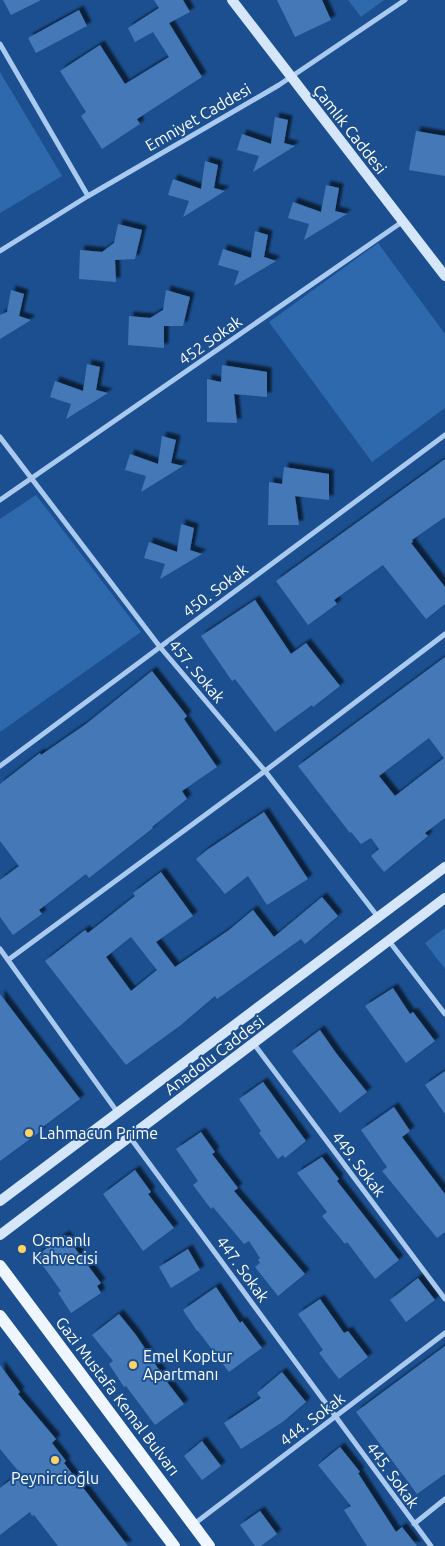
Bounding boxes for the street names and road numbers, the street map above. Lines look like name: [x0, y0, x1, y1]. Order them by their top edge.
street label: Emniyet Caddesi: [142, 80, 254, 154]
street label: Çamlık Caddesi: [310, 81, 390, 177]
street label: 452 Sokak: [175, 312, 245, 368]
street label: 450. Sokak: [179, 560, 251, 620]
street label: 457. Sokak: [165, 636, 229, 706]
street label: Anadolu Caddesi: [161, 1012, 267, 1098]
street label: 449. Sokak: [329, 1128, 389, 1200]
street label: 447. Sokak: [213, 1233, 273, 1305]
street label: Gazi Mustafa Kemal Bulvarı: [52, 1313, 184, 1479]
street label: 444. Sokak: [276, 1389, 348, 1449]
street label: 445. Sokak: [363, 1439, 423, 1511]

